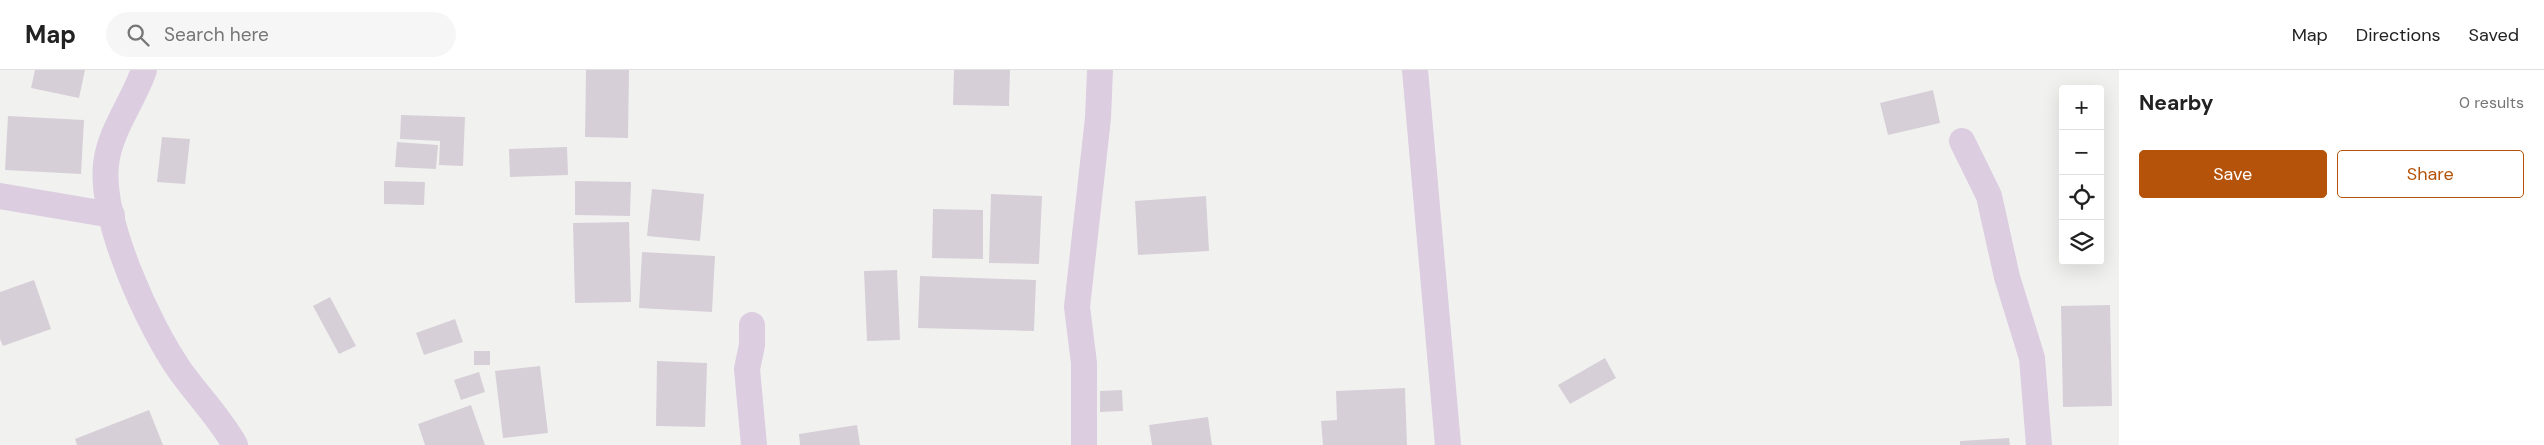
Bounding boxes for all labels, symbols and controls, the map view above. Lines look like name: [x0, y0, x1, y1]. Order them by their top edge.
search box: [106, 12, 456, 57]
text: Map: [25, 19, 76, 50]
icon: search: [124, 21, 152, 49]
text: Search here: [164, 22, 269, 47]
text: Map: [2292, 23, 2328, 47]
text: Directions: [2356, 23, 2441, 47]
text: Saved: [2469, 23, 2519, 47]
map controls: [2059, 85, 2104, 265]
button: +: [2059, 85, 2104, 130]
text: Nearby: [2139, 89, 2213, 117]
text: 0 results: [2459, 92, 2524, 113]
button: −: [2059, 130, 2104, 175]
button: Save: [2139, 150, 2327, 198]
button: Share: [2337, 150, 2524, 198]
button: locate: [2059, 175, 2104, 220]
button: layers: [2059, 220, 2104, 265]

